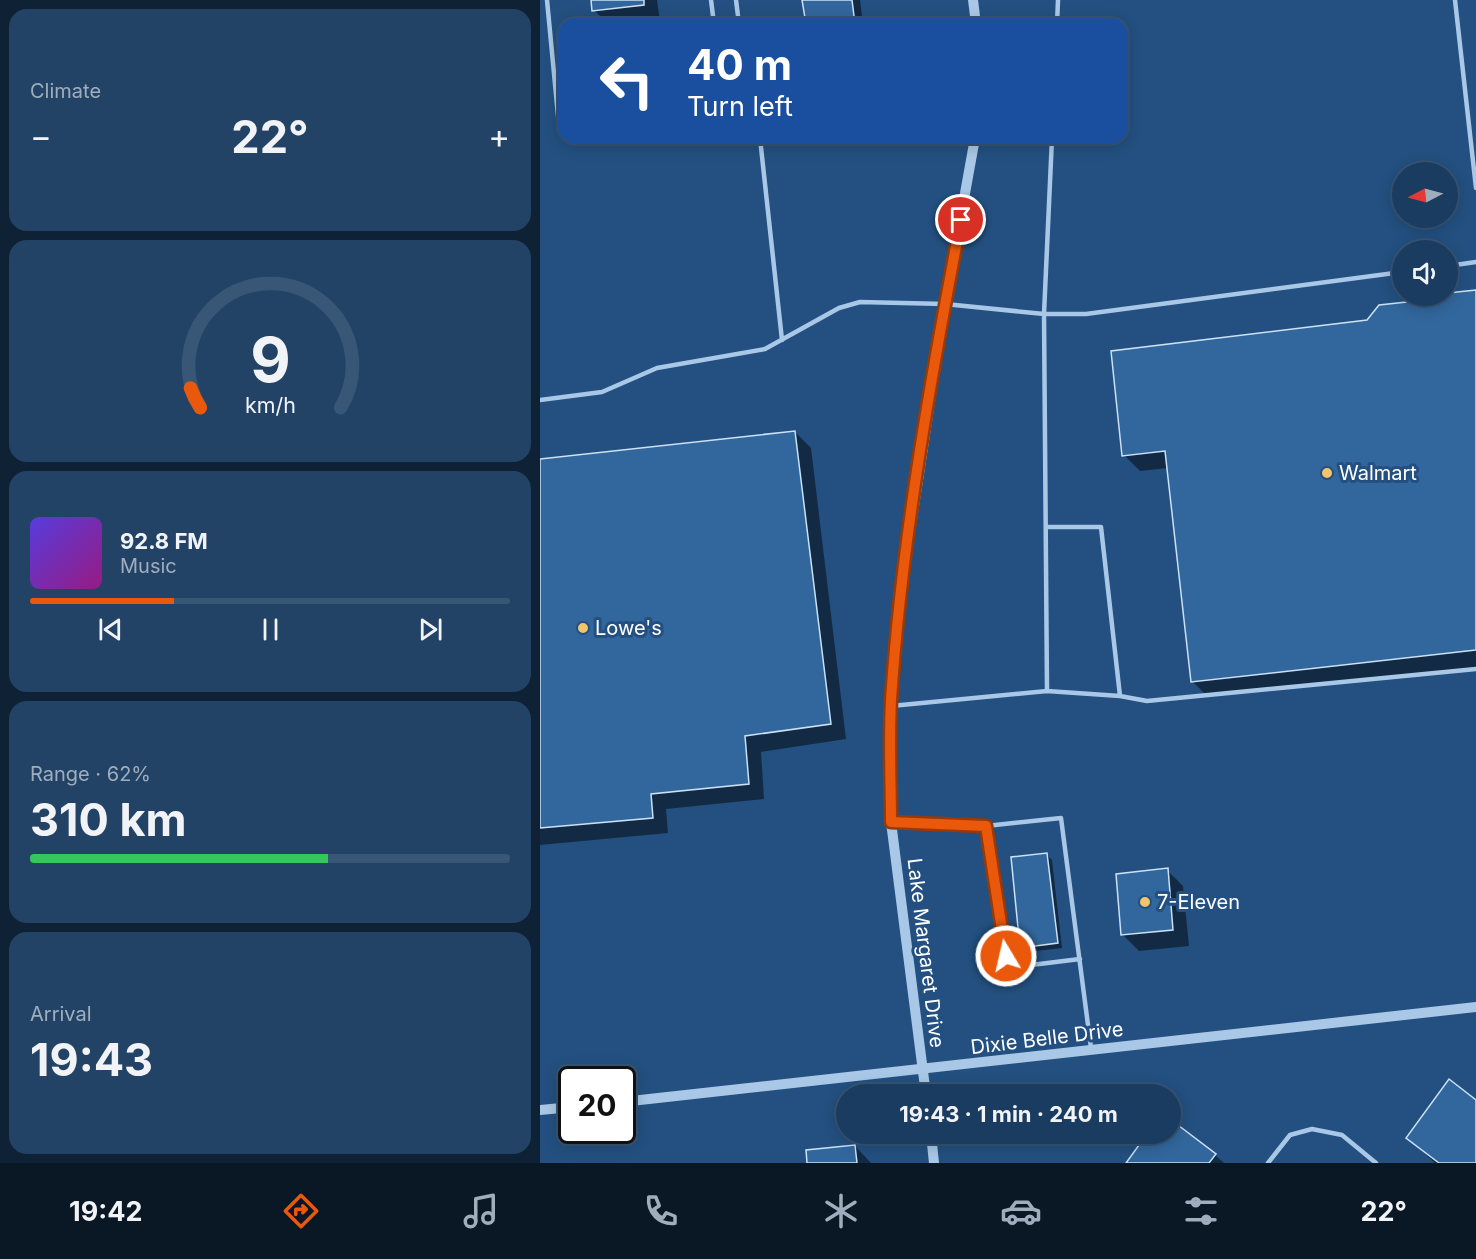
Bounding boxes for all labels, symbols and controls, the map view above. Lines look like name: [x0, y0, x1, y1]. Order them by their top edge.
text: 40 m: [687, 39, 792, 90]
icon: left: [588, 42, 666, 120]
text: Climate: [30, 79, 101, 103]
text: Turn left: [687, 90, 793, 123]
text: 22°: [231, 109, 309, 164]
text: −: [30, 116, 52, 156]
text: +: [488, 116, 510, 156]
north arrow: [1392, 162, 1458, 228]
map controls: [1392, 162, 1458, 306]
pin: [935, 194, 986, 245]
icon: arrive: [944, 203, 977, 236]
button: sound: [1392, 240, 1458, 306]
text: 9: [250, 322, 290, 397]
text: km/h: [245, 392, 295, 418]
place label: Walmart: [1339, 461, 1417, 485]
marker: Walmart: [1320, 466, 1334, 480]
text: 92.8 FM: [120, 528, 208, 554]
text: Music: [120, 554, 177, 578]
icon: previous: [94, 613, 127, 646]
icon: pause: [254, 613, 287, 646]
icon: next: [414, 613, 447, 646]
place label: Lowe's: [595, 616, 662, 640]
marker: Lowe's: [576, 621, 590, 635]
text: Range · 62%: [30, 762, 151, 786]
text: 310 km: [30, 792, 187, 847]
street label: Lake Margaret Drive: [902, 857, 950, 1049]
place label: 7-Eleven: [1157, 890, 1240, 914]
marker: 7-Eleven: [1138, 895, 1152, 909]
position arrow: [974, 924, 1038, 988]
text: Arrival: [30, 1002, 92, 1026]
street label: Dixie Belle Drive: [969, 1017, 1125, 1059]
text: 19:43: [30, 1032, 153, 1087]
speed limit sign: 20: [558, 1066, 636, 1144]
text: 19:43 · 1 min · 240 m: [899, 1101, 1118, 1127]
icon: directions: [280, 1190, 322, 1232]
icon: music: [460, 1190, 502, 1232]
icon: phone: [640, 1190, 682, 1232]
icon: climate: [820, 1190, 862, 1232]
icon: car: [1000, 1190, 1042, 1232]
icon: filters: [1180, 1190, 1222, 1232]
text: 19:42: [69, 1195, 142, 1228]
text: 22°: [1360, 1195, 1407, 1228]

